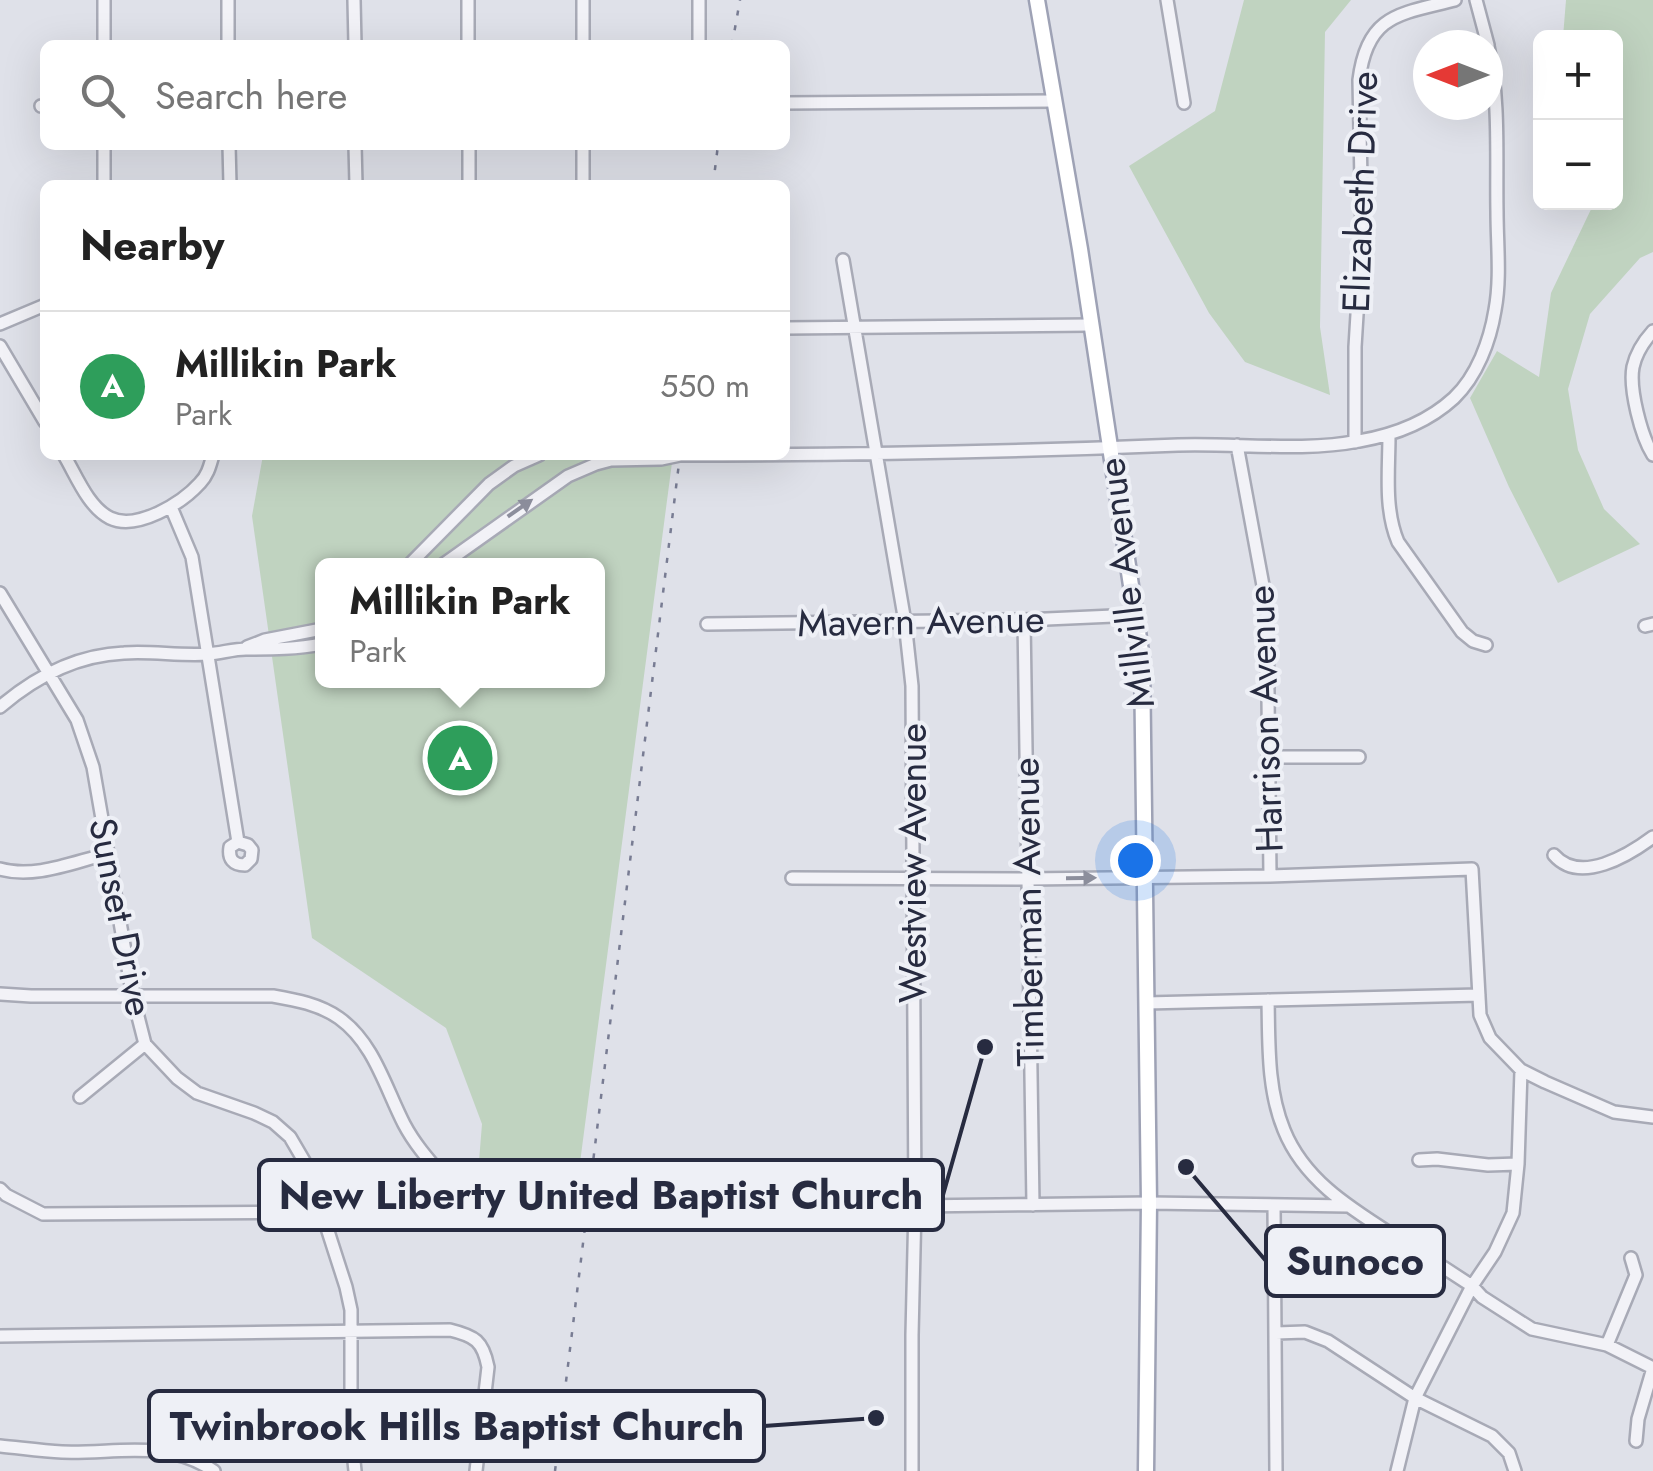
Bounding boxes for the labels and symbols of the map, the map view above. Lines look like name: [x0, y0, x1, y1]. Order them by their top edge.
north arrow: [1413, 30, 1503, 120]
street label: Elizabeth Drive: [1328, 70, 1391, 314]
street label: Millville Avenue: [1083, 455, 1168, 711]
one-way arrow: [507, 499, 534, 518]
street label: Harrison Avenue: [1232, 585, 1297, 853]
street label: Mavern Avenue: [797, 591, 1045, 650]
pin: A: [428, 720, 492, 796]
street label: Westview Avenue: [885, 723, 940, 1003]
street label: Timberman Avenue: [997, 757, 1058, 1067]
street label: Sunset Drive: [75, 813, 168, 1021]
your location: [1110, 835, 1161, 886]
one-way arrow: [1066, 870, 1098, 886]
callout: New Liberty United Baptist Church: [259, 1160, 943, 1230]
text: New Liberty United Baptist Church: [279, 1166, 923, 1224]
callout: Sunoco: [1266, 1226, 1444, 1296]
text: Sunoco: [1286, 1232, 1424, 1290]
callout: Twinbrook Hills Baptist Church: [149, 1391, 764, 1461]
text: Twinbrook Hills Baptist Church: [170, 1397, 744, 1455]

